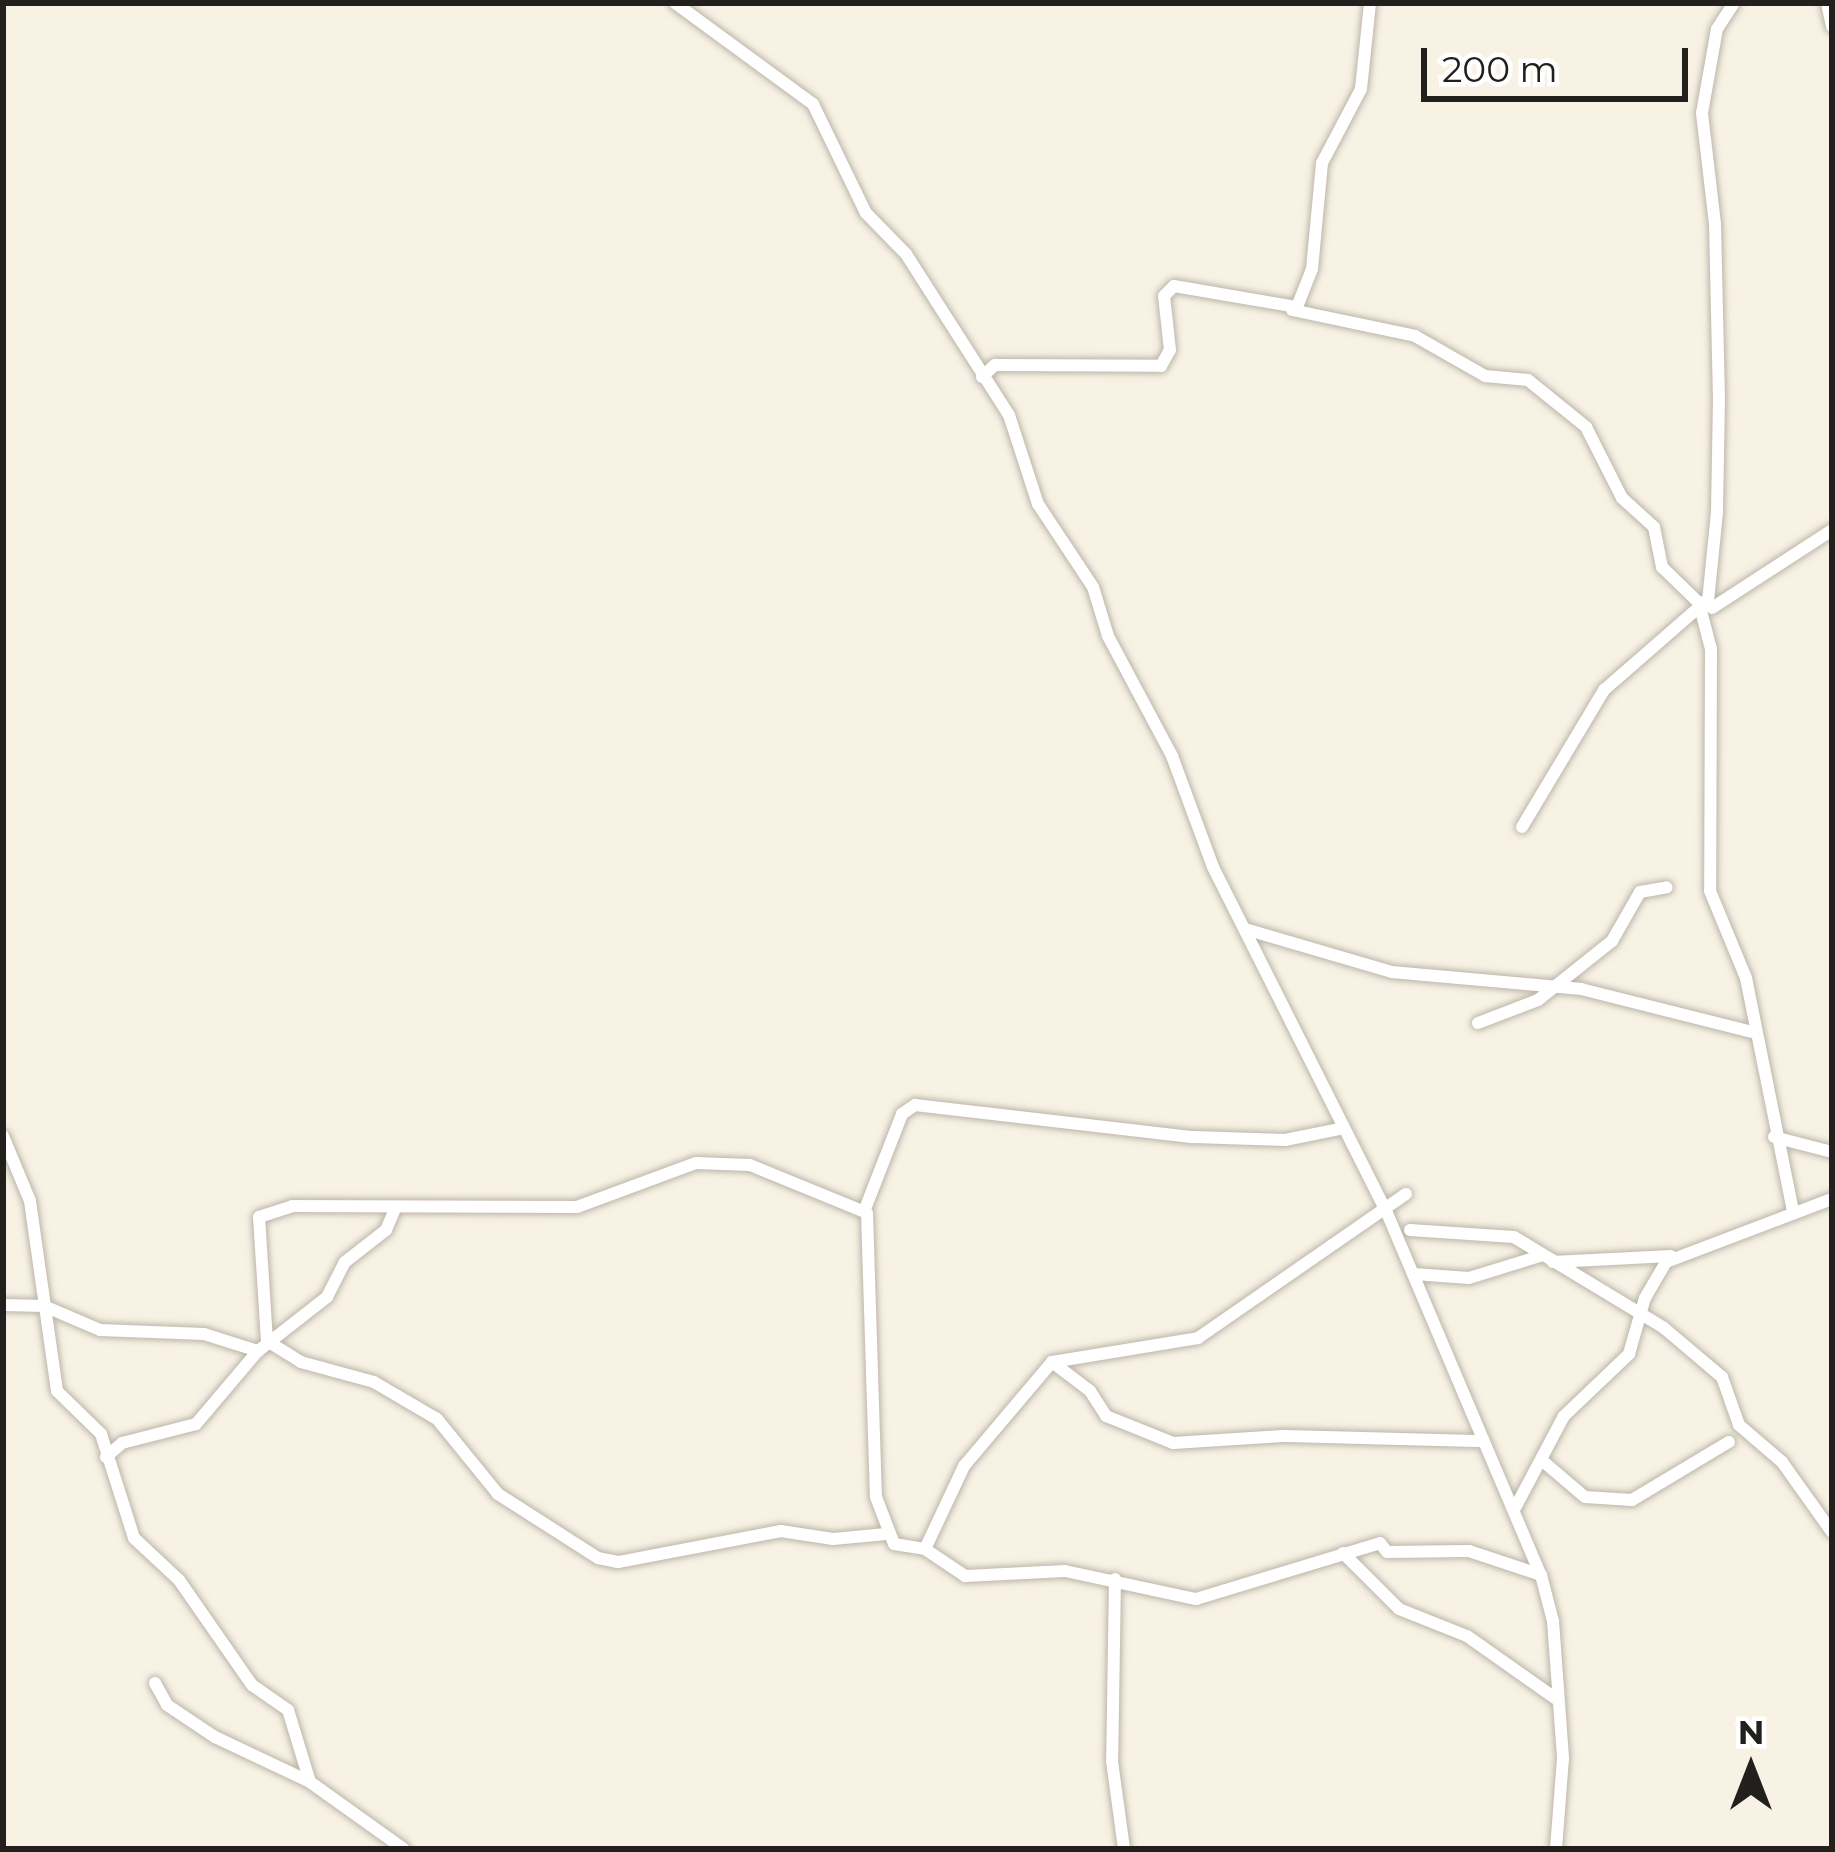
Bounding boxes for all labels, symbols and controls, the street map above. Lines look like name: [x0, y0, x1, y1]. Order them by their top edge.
scale bar: [1427, 24, 1694, 98]
text: 200 m: [1442, 47, 1558, 91]
north arrow: [1691, 1708, 1811, 1828]
text: N: [1738, 1712, 1764, 1752]

